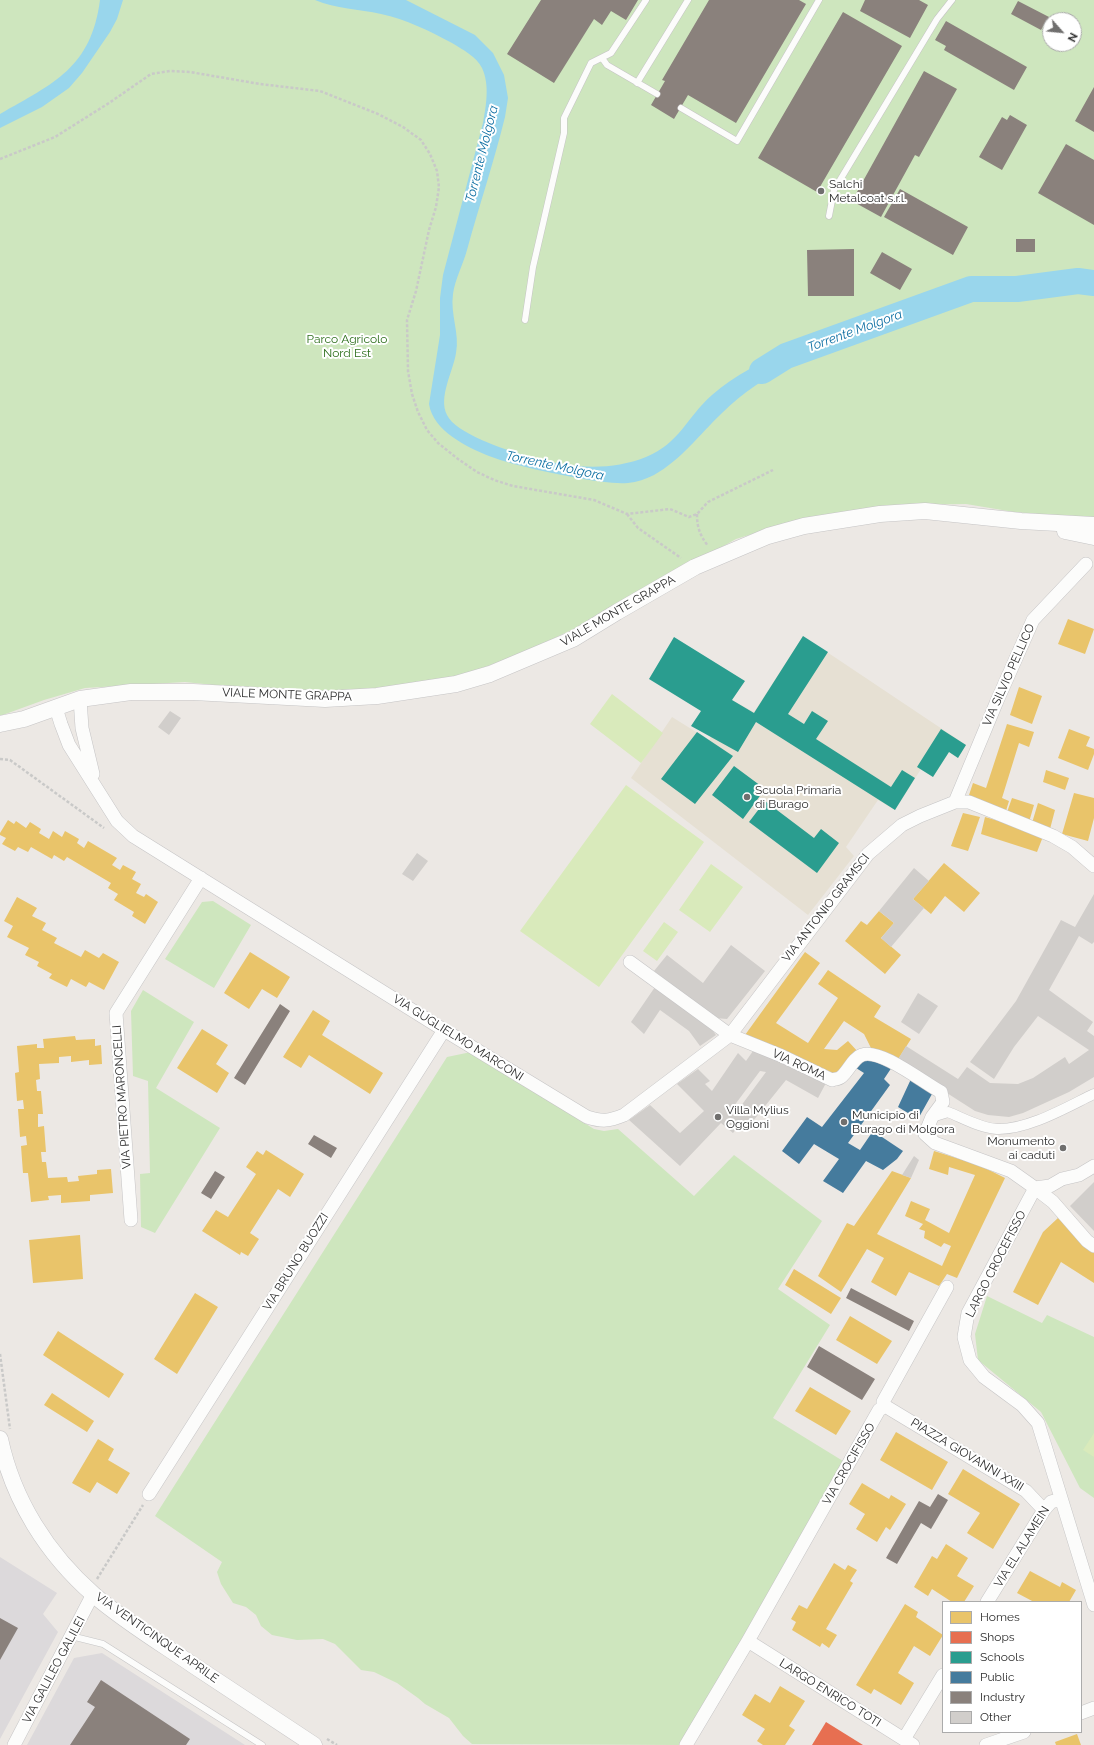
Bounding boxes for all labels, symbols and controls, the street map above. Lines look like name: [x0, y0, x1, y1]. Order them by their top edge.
north arrow: [1042, 12, 1082, 52]
text: N: [1065, 31, 1080, 44]
water label: Torrente Molgora: [462, 104, 502, 204]
place label: Salchi Metalcoat s.r.l.: [829, 177, 906, 205]
marker: Salchi Metalcoat s.r.l.: [816, 186, 826, 196]
water label: Torrente Molgora: [806, 307, 904, 355]
park label: Parco Agricolo Nord Est: [307, 332, 387, 360]
water label: Torrente Molgora: [505, 448, 605, 484]
street label: VIALE MONTE GRAPPA: [558, 572, 678, 650]
street label: VIA SILVIO PELLICO: [980, 622, 1038, 728]
street label: VIALE MONTE GRAPPA: [222, 686, 352, 704]
place label: Scuola Primaria di Burago: [755, 783, 841, 811]
marker: Scuola Primaria di Burago: [742, 792, 752, 802]
street label: VIA ANTONIO GRAMSCI: [779, 851, 873, 965]
street label: VIA GUGLIELMO MARCONI: [390, 992, 526, 1084]
street label: VIA PIETRO MARONCELLI: [110, 1024, 134, 1170]
street label: VIA ROMA: [770, 1046, 828, 1084]
place label: Villa Mylius Oggioni: [726, 1103, 789, 1131]
place label: Municipio di Burago di Molgora: [852, 1108, 955, 1136]
marker: Villa Mylius Oggioni: [713, 1112, 723, 1122]
marker: Municipio di Burago di Molgora: [839, 1117, 849, 1127]
place label: Monumento ai caduti: [987, 1134, 1055, 1162]
marker: Monumento ai caduti: [1058, 1143, 1068, 1153]
street label: LARGO CROCEFISSO: [963, 1208, 1029, 1320]
street label: VIA BRUNO BUOZZI: [260, 1211, 332, 1313]
street label: PIAZZA GIOVANNI XXIII: [908, 1416, 1026, 1494]
street label: VIA CROCIFISSO: [820, 1420, 878, 1508]
street label: VIA EL ALAMEIN: [991, 1504, 1053, 1590]
street label: VIA VENTICINQUE APRILE: [93, 1590, 221, 1686]
legend: [942, 1601, 1082, 1733]
text: Homes: [980, 1610, 1020, 1624]
street label: VIA GALILEO GALILEI: [20, 1614, 88, 1726]
text: Shops: [980, 1630, 1015, 1644]
text: Schools: [980, 1650, 1024, 1664]
street label: LARGO ENRICO TOTI: [776, 1656, 884, 1730]
text: Public: [980, 1670, 1014, 1684]
text: Industry: [980, 1690, 1025, 1704]
text: Other: [980, 1710, 1011, 1724]

